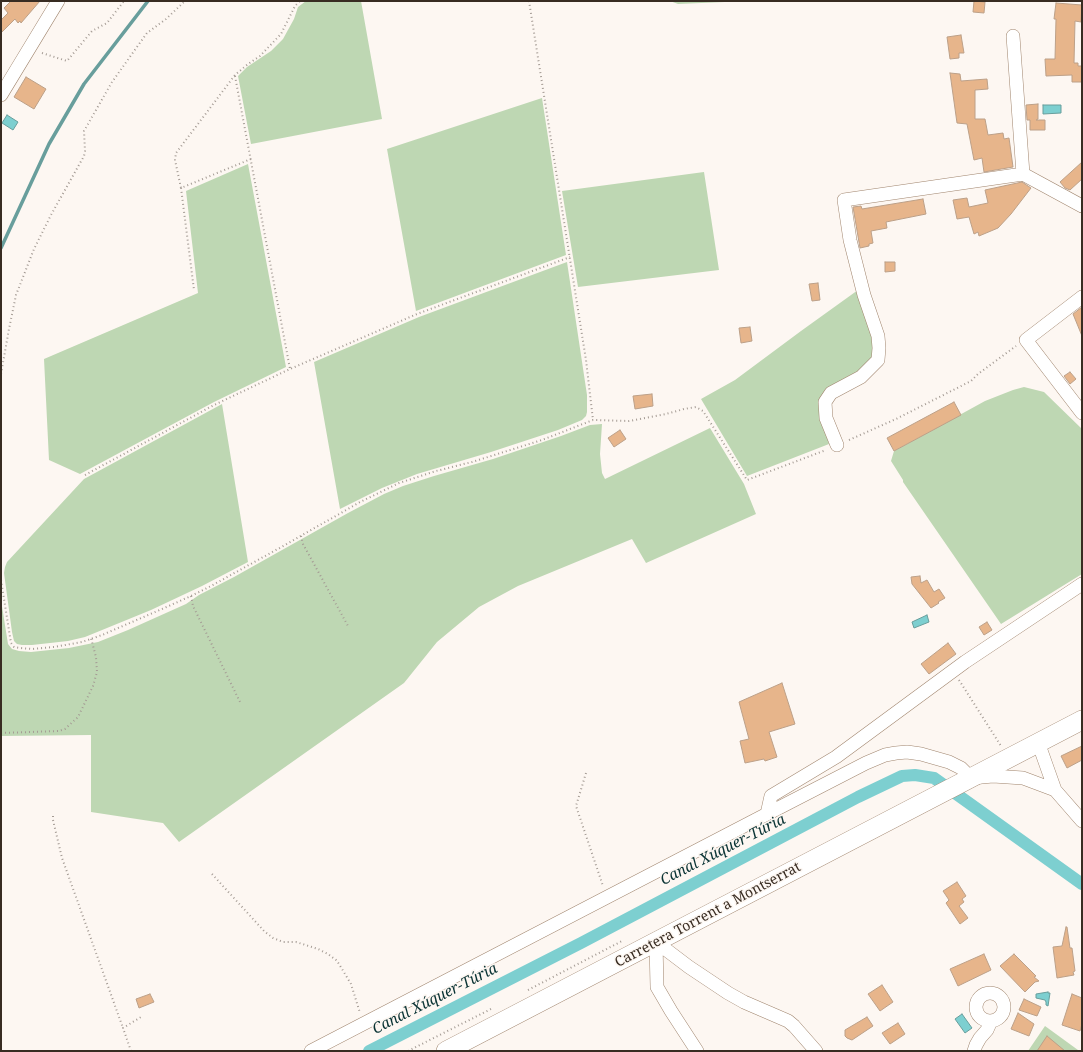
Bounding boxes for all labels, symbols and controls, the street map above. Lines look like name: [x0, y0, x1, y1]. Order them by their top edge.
water label: Canal Xúquer-Túria: [657, 811, 789, 889]
street label: Carretera Torrent a Montserrat: [612, 859, 804, 971]
water label: Canal Xúquer-Túria: [369, 960, 501, 1038]

